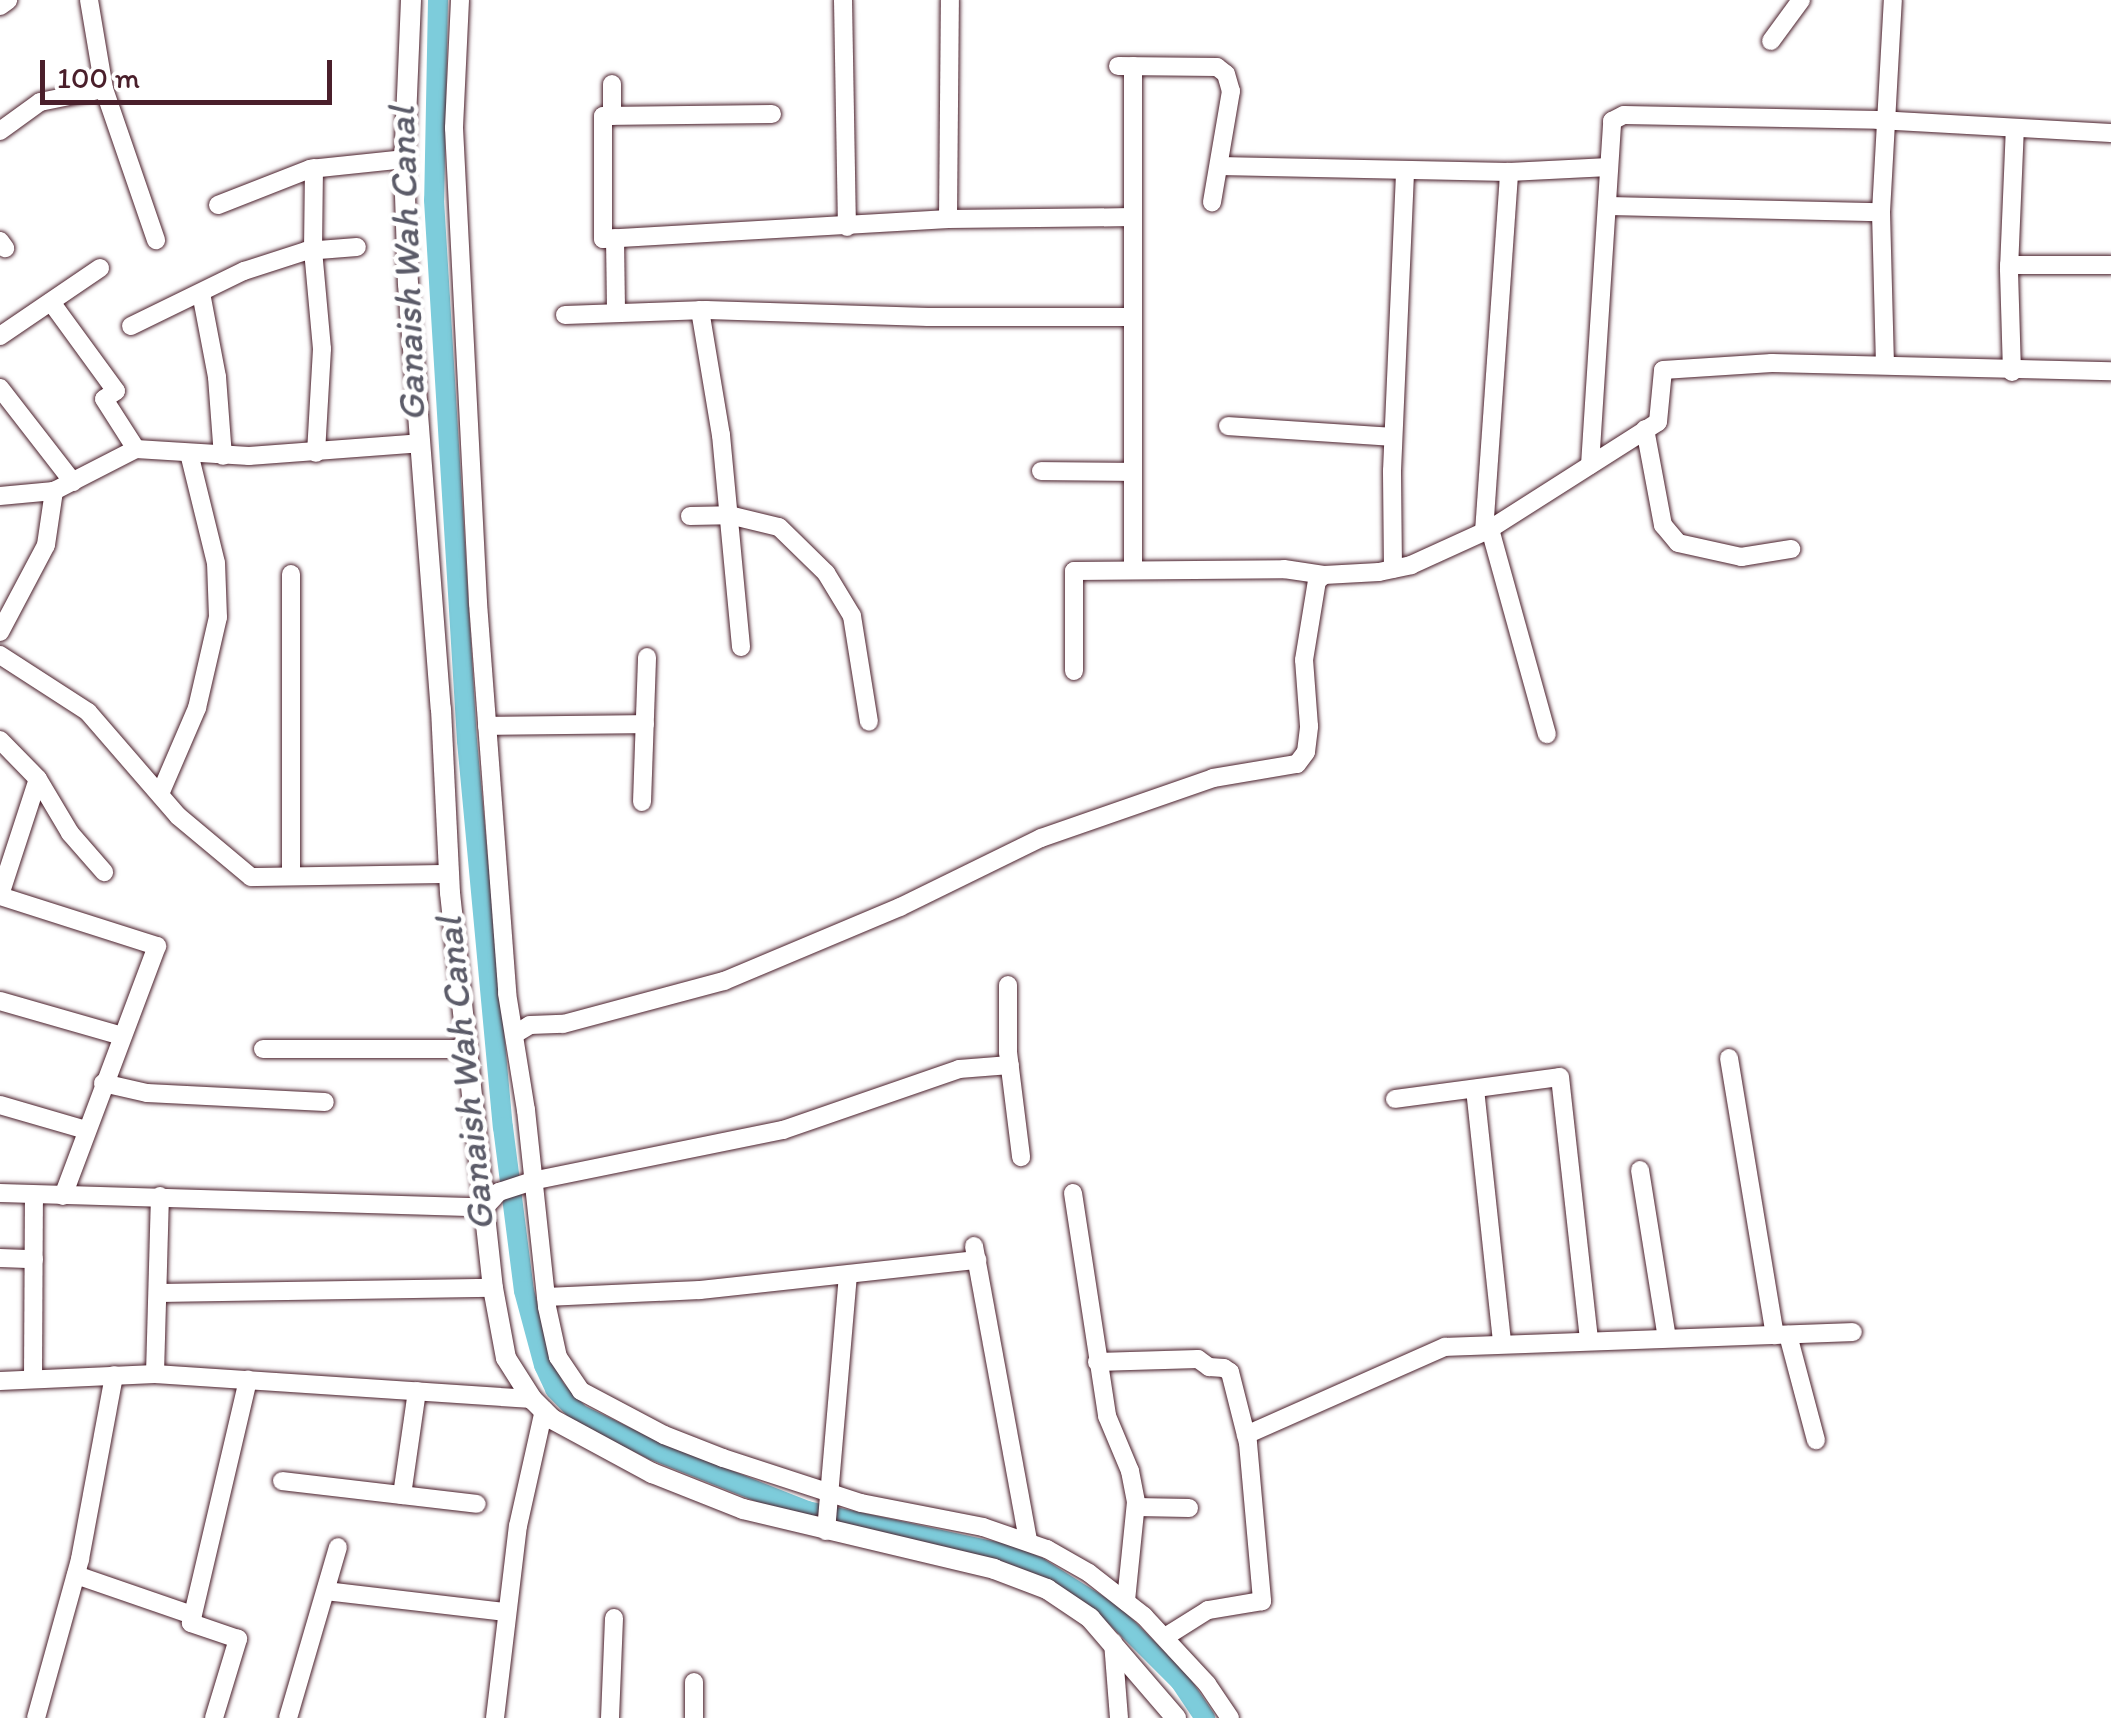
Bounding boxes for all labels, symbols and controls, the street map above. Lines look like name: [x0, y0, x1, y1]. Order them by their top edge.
scale bar: [45, 40, 338, 102]
text: 100 m: [57, 59, 140, 96]
water label: Ganaish Wah Canal: [379, 105, 435, 423]
water label: Ganaish Wah Canal: [426, 914, 504, 1234]

